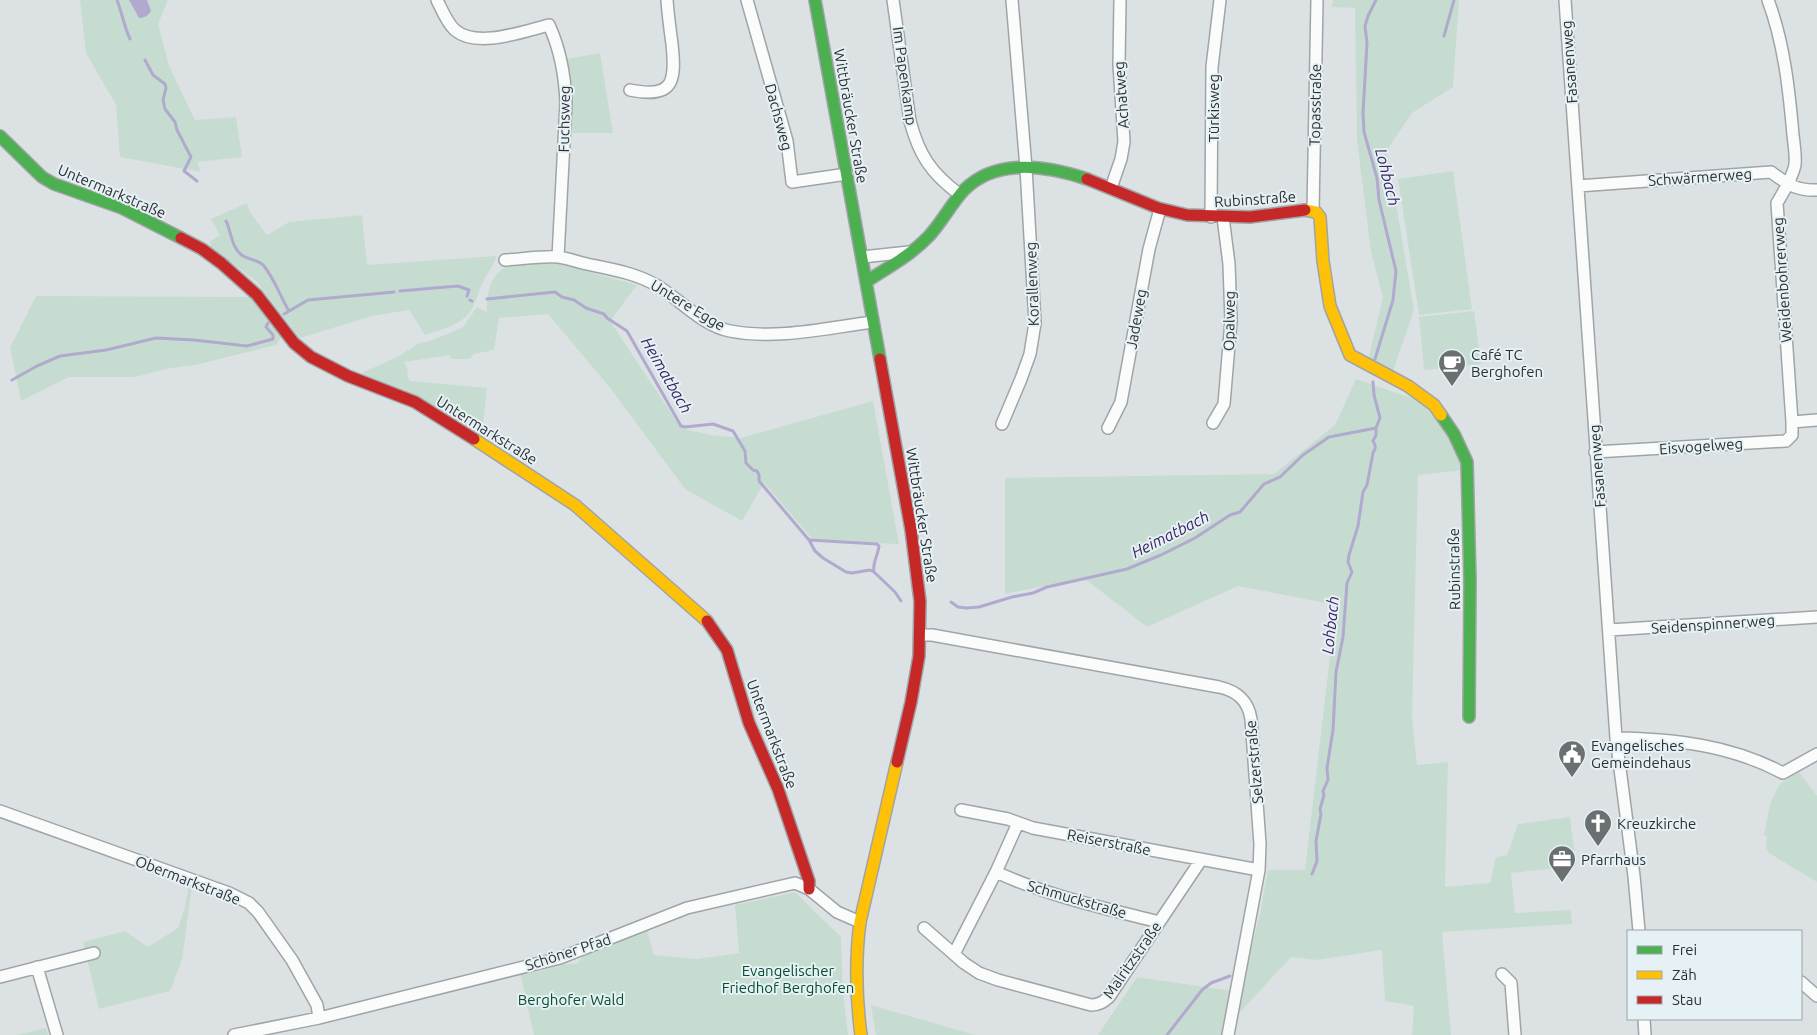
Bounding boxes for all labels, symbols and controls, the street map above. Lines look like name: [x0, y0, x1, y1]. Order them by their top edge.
street label: Fasanenweg: [1558, 20, 1580, 104]
street label: Im Papenkamp: [890, 26, 920, 126]
street label: Wittbräucker Straße: [831, 47, 871, 185]
street label: Achatweg: [1110, 61, 1132, 129]
street label: Topasstraße: [1306, 64, 1324, 146]
street label: Türkisweg: [1205, 74, 1222, 142]
street label: Dachsweg: [762, 82, 796, 152]
street label: Fuchsweg: [555, 85, 573, 153]
water label: Lohbach: [1372, 146, 1404, 208]
street label: Untermarkstraße: [55, 161, 169, 221]
street label: Schwärmerweg: [1647, 165, 1753, 189]
street label: Rubinstraße: [1213, 188, 1297, 210]
street label: Weidenbohrerweg: [1769, 217, 1795, 343]
street label: Korallenweg: [1022, 242, 1042, 326]
street label: Untere Egge: [648, 276, 728, 334]
street label: Jadeweg: [1122, 288, 1150, 350]
street label: Opalweg: [1220, 291, 1238, 351]
water label: Heimatbach: [638, 334, 696, 416]
place label: Café TC Berghofen: [1471, 346, 1543, 380]
cafe icon: Café TC Berghofen: [1437, 348, 1467, 387]
street label: Untermarkstraße: [433, 392, 541, 468]
street label: Fasanenweg: [1586, 424, 1608, 508]
street label: Eisvogelweg: [1659, 435, 1743, 457]
street label: Wittbräucker Straße: [903, 446, 941, 584]
water label: Heimatbach: [1128, 507, 1212, 561]
street label: Rubinstraße: [1445, 528, 1463, 610]
water label: Lohbach: [1318, 595, 1342, 655]
street label: Seidenspinnerweg: [1650, 611, 1776, 637]
street label: Untermarkstraße: [743, 677, 801, 791]
street label: Selzerstraße: [1242, 719, 1266, 805]
place label: Evangelisches Gemeindehaus: [1591, 737, 1691, 771]
public building icon: Evangelisches Gemeindehaus: [1557, 739, 1587, 778]
church icon: Kreuzkirche: [1583, 808, 1613, 847]
place label: Kreuzkirche: [1617, 815, 1696, 832]
street label: Reiserstraße: [1066, 826, 1152, 858]
office icon: Pfarrhaus: [1547, 844, 1577, 883]
place label: Pfarrhaus: [1581, 851, 1646, 868]
street label: Obermarkstraße: [133, 852, 243, 908]
street label: Schmuckstraße: [1025, 877, 1129, 921]
street label: Malritzstraße: [1099, 918, 1165, 1002]
street label: Schöner Pfad: [523, 930, 613, 974]
legend: [1627, 930, 1802, 1020]
text: Frei: [1672, 941, 1697, 958]
park label: Evangelischer Friedhof Berghofen: [722, 962, 854, 996]
text: Zäh: [1672, 966, 1697, 983]
park label: Berghofer Wald: [518, 991, 624, 1008]
text: Stau: [1672, 991, 1702, 1008]

